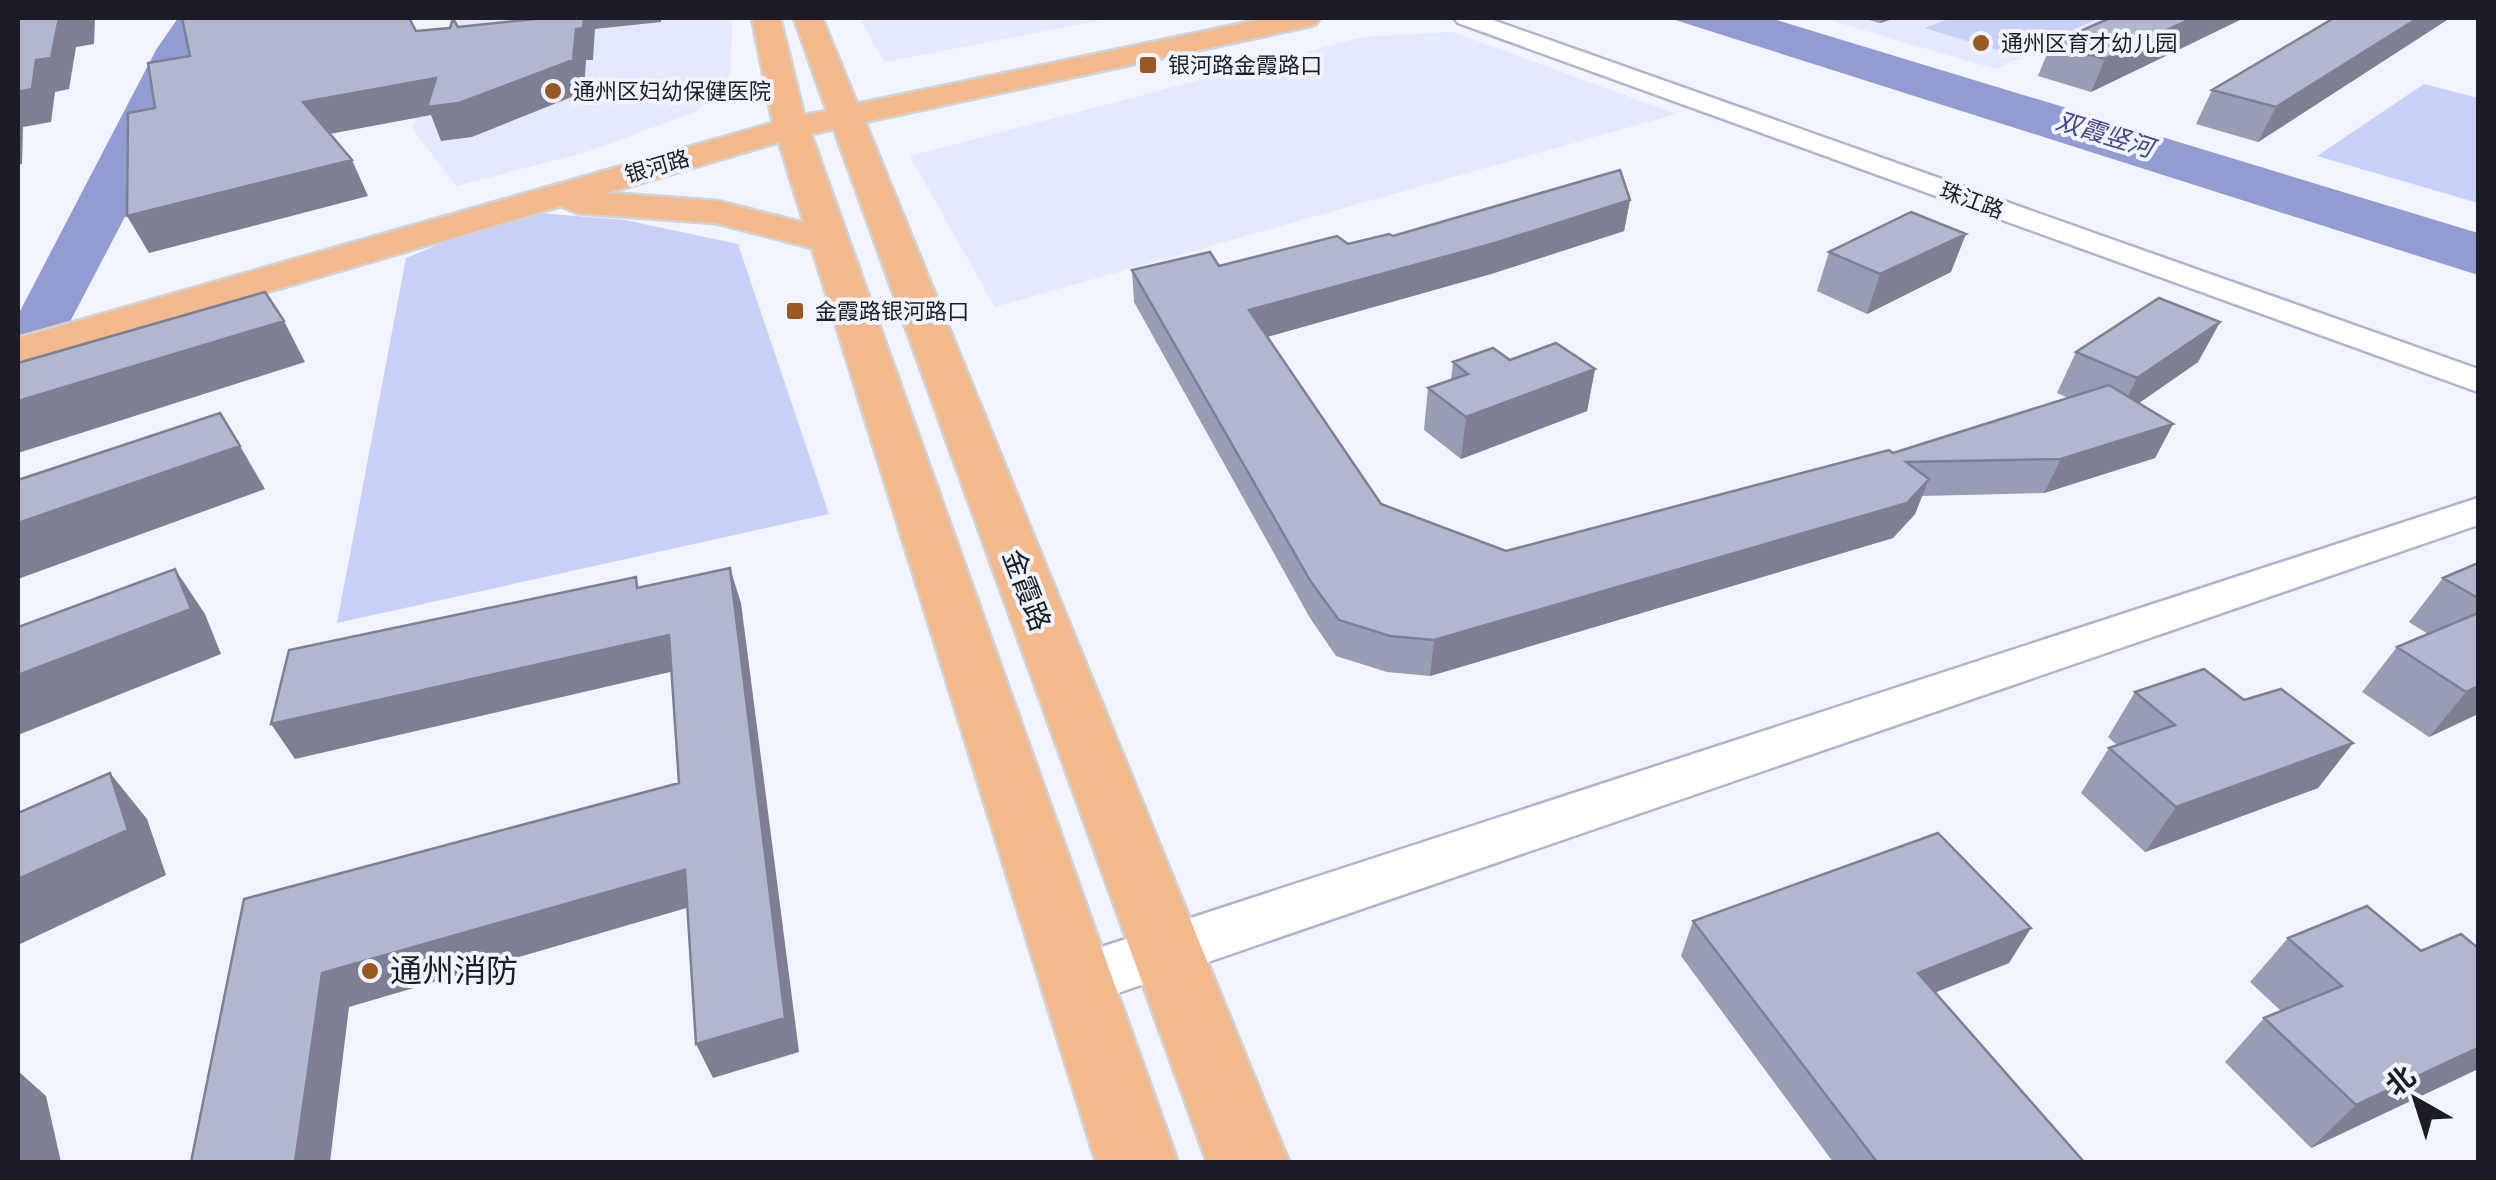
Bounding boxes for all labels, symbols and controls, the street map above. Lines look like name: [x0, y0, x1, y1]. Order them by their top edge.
place label: 通州区育才幼儿园: [2001, 29, 2177, 57]
marker: 通州区育才幼儿园: [1970, 32, 1992, 54]
place label: 银河路金霞路口: [1168, 51, 1322, 79]
marker: 银河路金霞路口: [1137, 54, 1159, 76]
place label: 通州区妇幼保健医院: [573, 77, 771, 105]
marker: 通州区妇幼保健医院: [542, 80, 564, 102]
water label: 双霞竖河: [2053, 104, 2161, 164]
street label: 银河路: [621, 143, 693, 189]
street label: 珠江路: [1936, 176, 2008, 224]
place label: 金霞路银河路口: [815, 297, 969, 325]
marker: 金霞路银河路口: [784, 300, 806, 322]
street label: 金霞路: [996, 544, 1059, 635]
place label: 通州消防: [390, 950, 518, 990]
marker: 通州消防: [359, 960, 381, 982]
north arrow: [2366, 1050, 2466, 1150]
text: 北: [2378, 1058, 2422, 1103]

